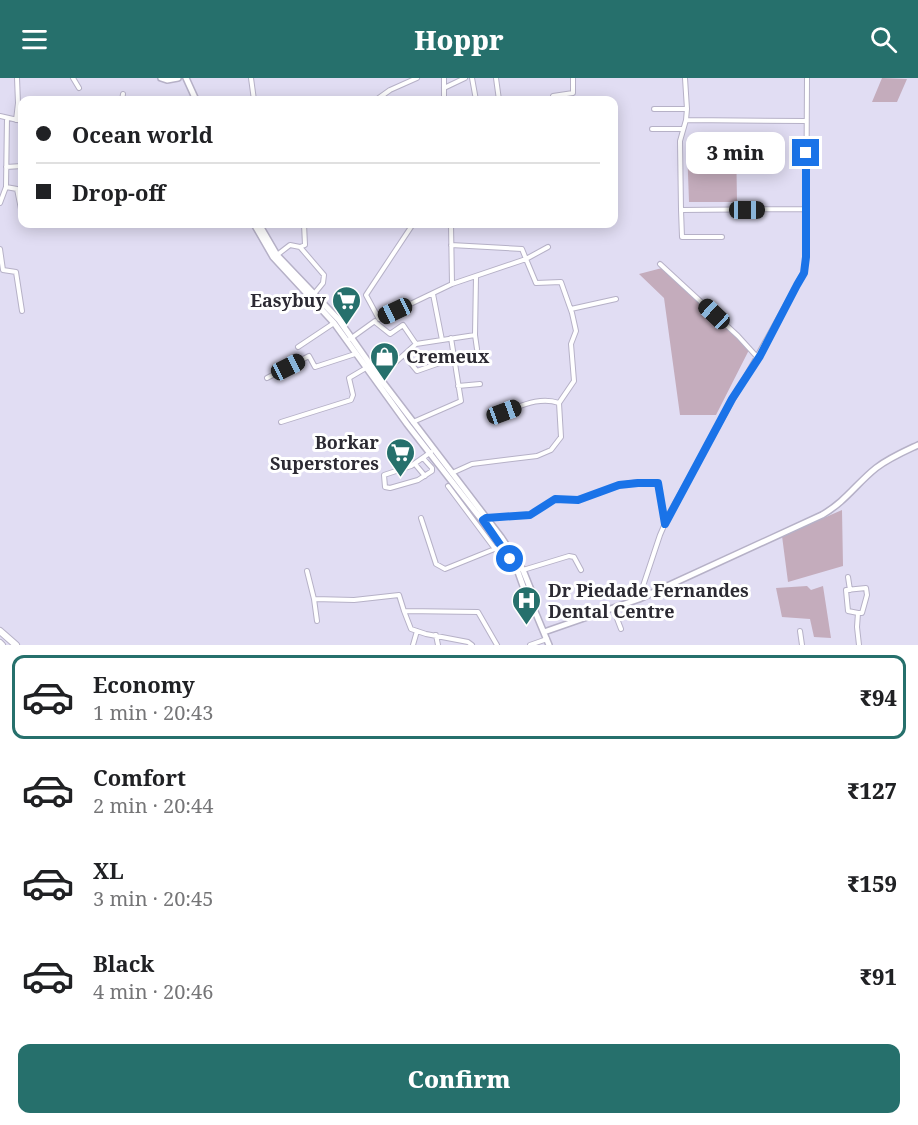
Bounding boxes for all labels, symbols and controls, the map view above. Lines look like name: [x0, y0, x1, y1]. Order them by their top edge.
text: Hoppr: [414, 21, 504, 58]
icon: menu: [18, 23, 51, 56]
icon: search: [867, 23, 900, 56]
text: Ocean world: [72, 119, 213, 149]
callout: 3 min: [686, 132, 785, 174]
text: 3 min: [707, 139, 764, 166]
route end: [792, 139, 819, 166]
text: Drop-off: [72, 177, 165, 207]
car: [729, 201, 765, 219]
supermarket icon: Easybuy: [331, 284, 363, 326]
place label: Easybuy: [250, 288, 327, 312]
car: [375, 295, 415, 327]
car: [695, 295, 733, 333]
shop icon: Cremeux: [369, 340, 401, 382]
place label: Cremeux: [406, 344, 490, 368]
car: [268, 351, 308, 383]
car: [484, 397, 524, 427]
place label: Borkar Superstores: [270, 430, 380, 475]
supermarket icon: Borkar Superstores: [384, 436, 416, 478]
route start: [496, 545, 523, 572]
place label: Dr Piedade Fernandes Dental Centre: [548, 578, 749, 623]
hospital icon: Dr Piedade Fernandes Dental Centre: [511, 584, 543, 626]
text: Economy: [93, 669, 195, 699]
icon: car: [21, 670, 75, 724]
text: ₹94: [860, 682, 897, 712]
text: 1 min · 20:43: [93, 699, 213, 726]
text: Comfort: [93, 762, 186, 792]
icon: car: [21, 763, 75, 817]
text: ₹127: [847, 775, 897, 805]
text: 2 min · 20:44: [93, 792, 213, 819]
text: XL: [93, 855, 124, 885]
icon: car: [21, 856, 75, 910]
text: ₹159: [847, 868, 897, 898]
text: 3 min · 20:45: [93, 885, 213, 912]
text: Black: [93, 948, 154, 978]
icon: car: [21, 949, 75, 1003]
text: ₹91: [860, 961, 897, 991]
text: 4 min · 20:46: [93, 978, 213, 1005]
button: Confirm: [18, 1044, 900, 1113]

